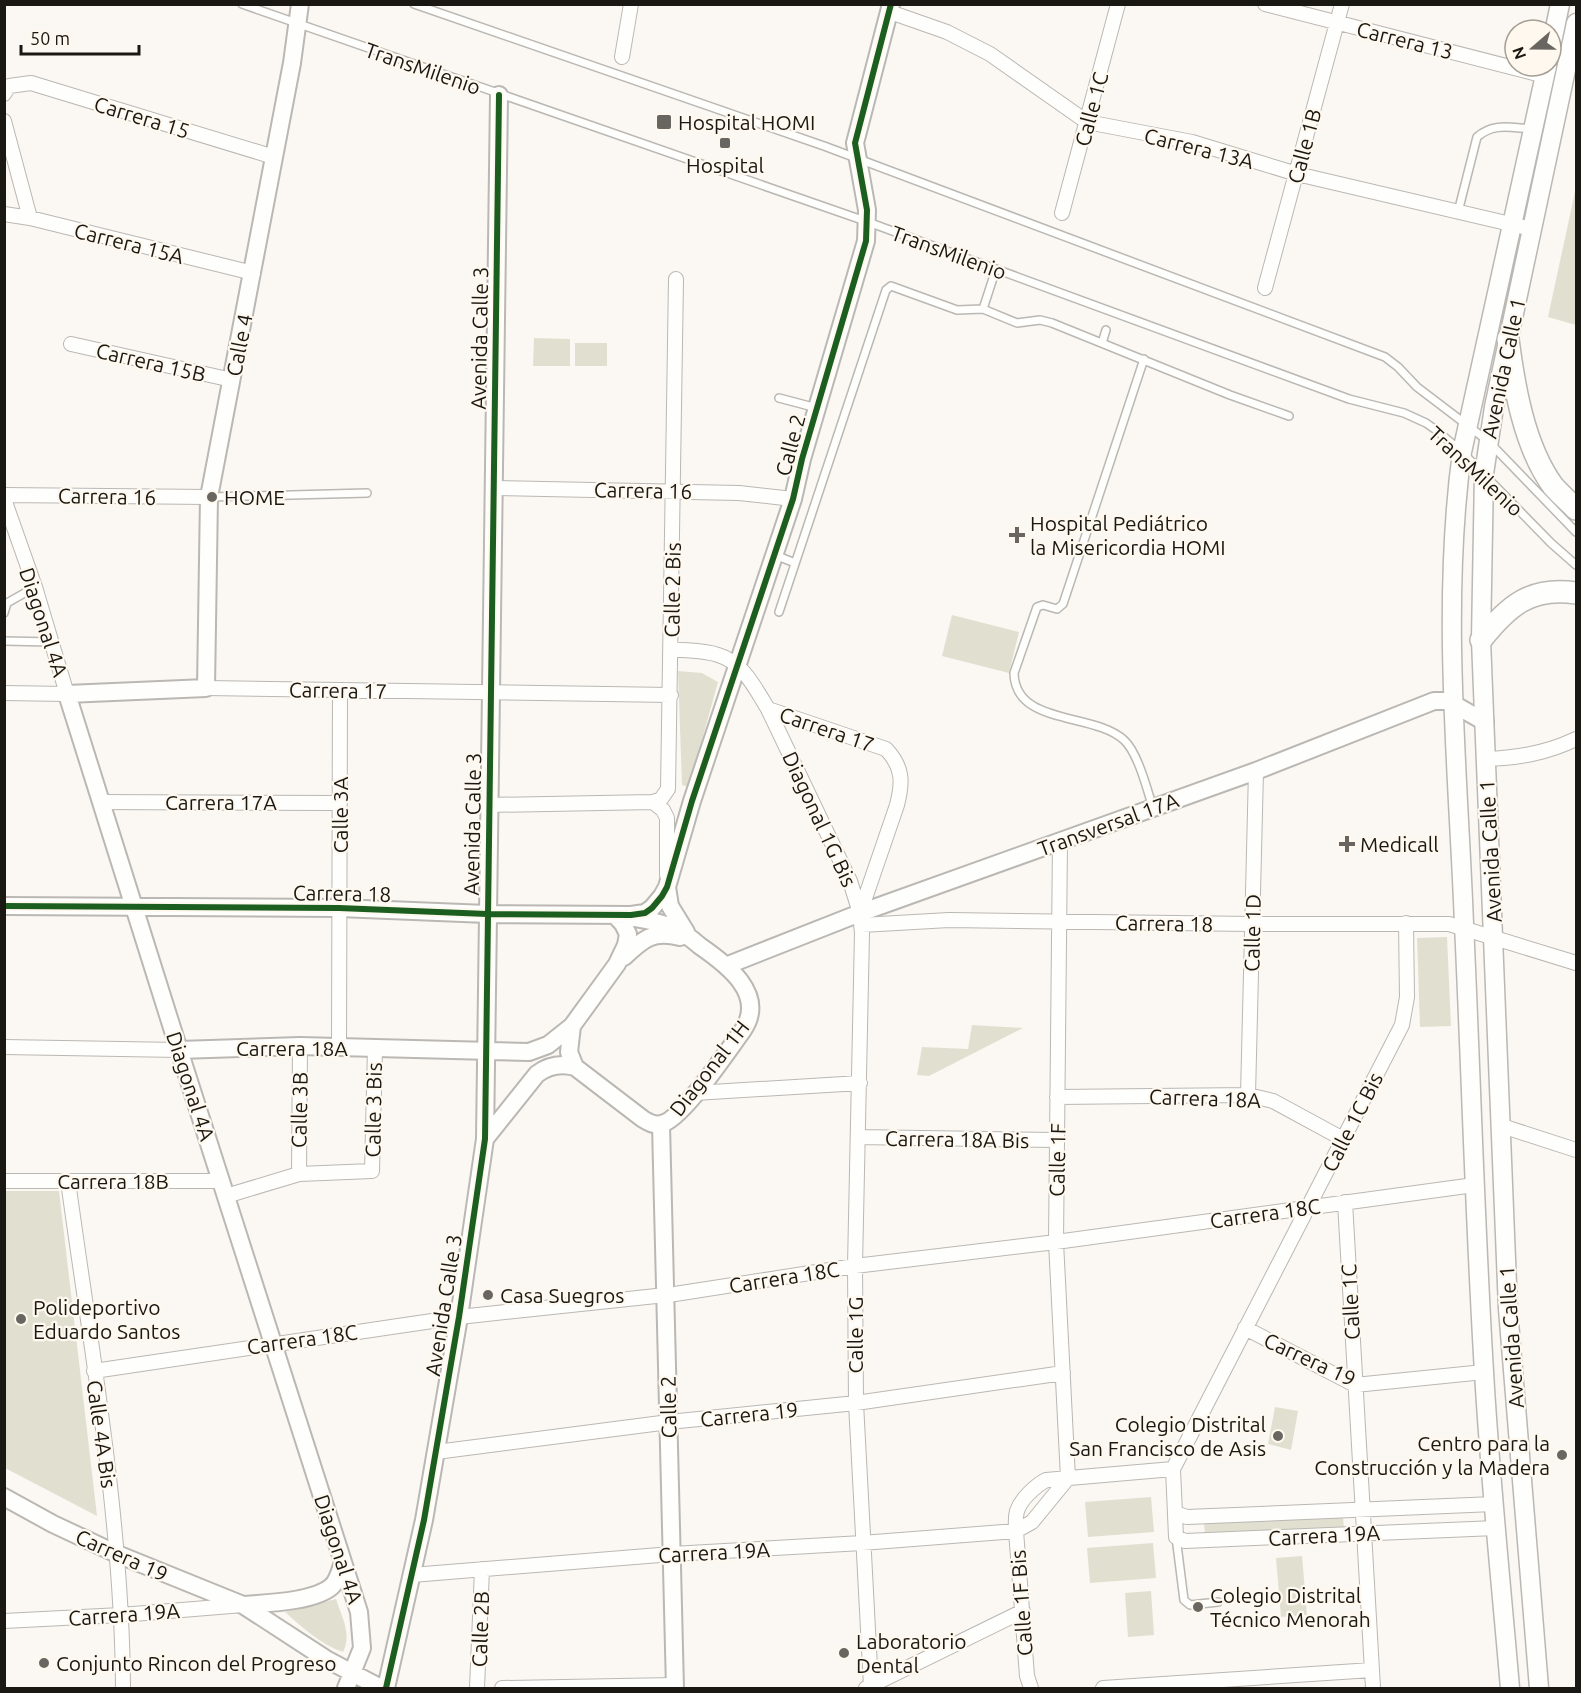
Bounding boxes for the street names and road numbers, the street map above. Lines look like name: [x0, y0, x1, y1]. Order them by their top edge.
street label: Carrera 13: [1354, 16, 1456, 64]
street label: TransMilenio: [362, 37, 484, 99]
street label: Calle 1C: [1070, 69, 1112, 149]
street label: Carrera 15: [91, 91, 193, 143]
street label: Calle 1B: [1283, 106, 1325, 186]
street label: Carrera 13A: [1142, 123, 1257, 173]
street label: Carrera 15A: [72, 218, 187, 268]
street label: TransMilenio: [888, 220, 1010, 284]
street label: Avenida Calle 3: [466, 266, 492, 410]
street label: Avenida Calle 1: [1476, 296, 1530, 440]
street label: Calle 4: [221, 312, 257, 378]
street label: Carrera 15B: [94, 338, 208, 386]
street label: Calle 2: [770, 411, 810, 479]
street label: TransMilenio: [1424, 421, 1528, 521]
street label: Carrera 16: [594, 477, 692, 503]
street label: Carrera 16: [58, 483, 156, 509]
street label: Calle 2 Bis: [659, 542, 685, 638]
street label: Diagonal 4A: [15, 564, 73, 680]
street label: Carrera 17: [289, 677, 387, 703]
street label: Carrera 17: [777, 702, 877, 756]
street label: Diagonal 1G Bis: [778, 748, 862, 890]
street label: Avenida Calle 3: [459, 752, 485, 896]
street label: Calle 3A: [328, 776, 352, 853]
street label: Avenida Calle 1: [1474, 779, 1506, 923]
street label: Transversal 17A: [1034, 787, 1182, 861]
street label: Carrera 17A: [165, 790, 277, 814]
street label: Carrera 18: [293, 880, 391, 906]
street label: Calle 1D: [1239, 894, 1265, 972]
street label: Carrera 18: [1115, 910, 1213, 936]
street label: Diagonal 1H: [664, 1015, 754, 1121]
street label: Diagonal 4A: [162, 1028, 220, 1144]
street label: Carrera 18A: [236, 1036, 348, 1060]
street label: Calle 3 Bis: [360, 1062, 386, 1158]
street label: Calle 1C Bis: [1317, 1068, 1387, 1176]
street label: Calle 3B: [286, 1072, 312, 1148]
street label: Carrera 18A: [1149, 1084, 1262, 1112]
street label: Calle 1F: [1044, 1123, 1070, 1197]
street label: Carrera 18A Bis: [885, 1126, 1029, 1152]
street label: Carrera 18B: [57, 1169, 169, 1193]
street label: Carrera 18C: [1208, 1193, 1322, 1233]
street label: Avenida Calle 3: [420, 1232, 466, 1378]
street label: Carrera 18C: [727, 1256, 841, 1298]
street label: Calle 1C: [1336, 1263, 1364, 1340]
street label: Avenida Calle 1: [1494, 1265, 1528, 1409]
street label: Calle 1G: [843, 1297, 867, 1373]
street label: Carrera 18C: [245, 1319, 359, 1359]
street label: Carrera 19: [1260, 1327, 1360, 1391]
street label: Calle 2: [655, 1375, 681, 1439]
street label: Calle 4A Bis: [83, 1378, 121, 1490]
street label: Carrera 19: [699, 1397, 799, 1431]
street label: Diagonal 4A: [310, 1491, 368, 1607]
street label: Carrera 19A: [1267, 1520, 1381, 1550]
street label: Carrera 19: [72, 1524, 172, 1586]
street label: Carrera 19A: [657, 1537, 771, 1567]
street label: Calle 1F Bis: [1005, 1549, 1037, 1657]
street label: Calle 2B: [467, 1590, 493, 1668]
street label: Carrera 19A: [67, 1598, 181, 1630]

